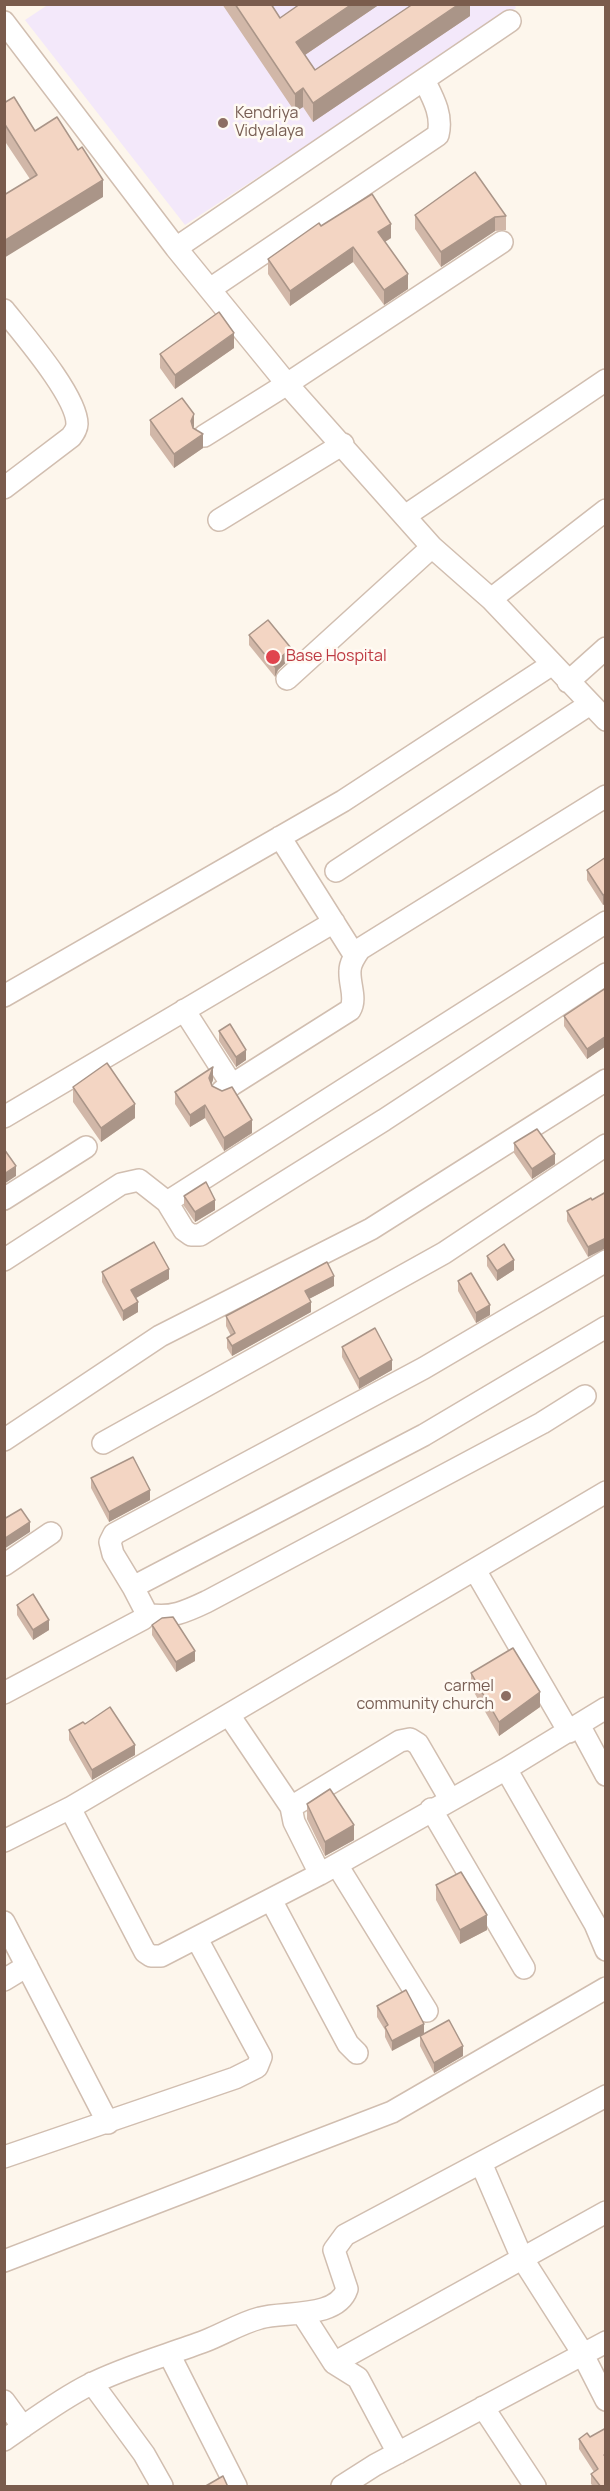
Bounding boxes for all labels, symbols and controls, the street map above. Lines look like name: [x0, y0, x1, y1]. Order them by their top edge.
place label: Kendriya Vidyalaya: [235, 104, 304, 142]
marker: Kendriya Vidyalaya: [216, 116, 230, 130]
place label: Base Hospital: [286, 647, 387, 667]
marker: Base Hospital: [264, 648, 282, 666]
place label: carmel community church: [356, 1677, 494, 1715]
marker: carmel community church: [499, 1689, 513, 1703]

